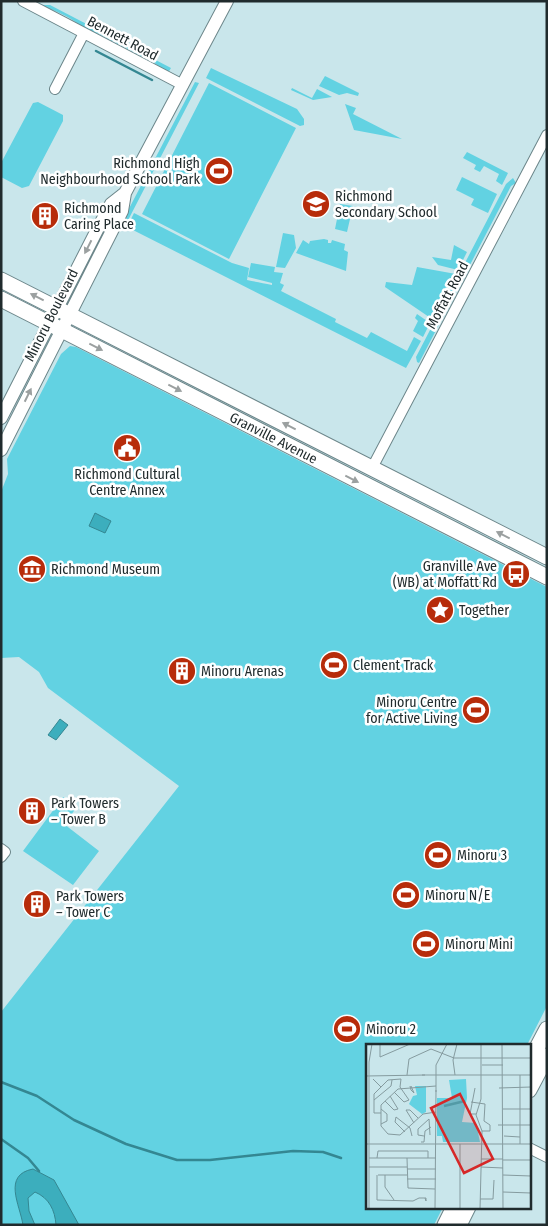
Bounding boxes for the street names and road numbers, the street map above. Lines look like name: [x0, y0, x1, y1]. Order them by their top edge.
street label: Bennett Road: [84, 13, 161, 64]
street label: Moffatt Road: [423, 259, 472, 332]
street label: Minoru Boulevard: [21, 266, 82, 364]
street label: Granville Avenue: [227, 409, 320, 468]

